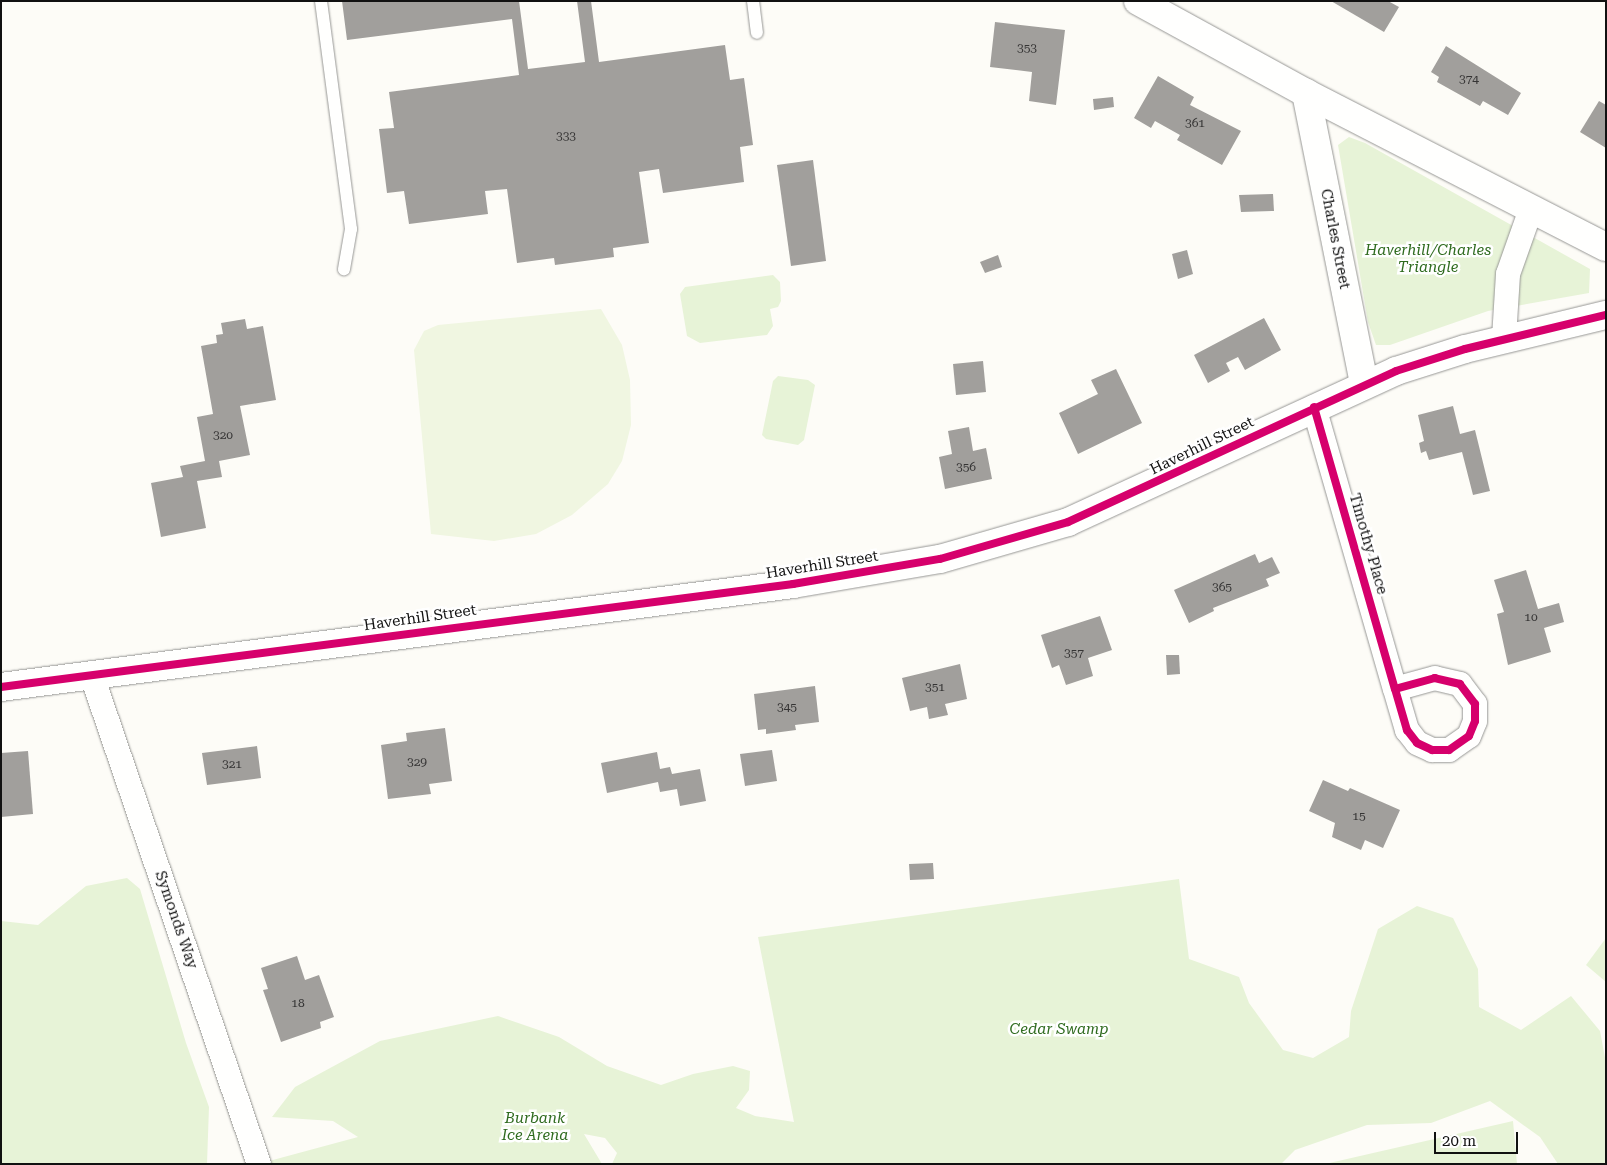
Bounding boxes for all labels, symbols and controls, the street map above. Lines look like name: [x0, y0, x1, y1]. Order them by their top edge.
house number: 353: [1017, 42, 1037, 56]
house number: 374: [1459, 73, 1479, 87]
house number: 361: [1185, 117, 1205, 131]
house number: 333: [556, 130, 576, 144]
street label: Charles Street: [1316, 187, 1354, 291]
park label: Haverhill/Charles Triangle: [1365, 241, 1491, 276]
street label: Haverhill Street: [1147, 413, 1257, 479]
house number: 320: [213, 429, 233, 443]
house number: 356: [956, 461, 976, 475]
street label: Timothy Place: [1345, 491, 1391, 597]
street label: Haverhill Street: [765, 547, 879, 583]
house number: 365: [1212, 581, 1232, 595]
street label: Haverhill Street: [363, 601, 477, 635]
house number: 10: [1524, 611, 1538, 625]
house number: 357: [1064, 647, 1084, 661]
house number: 351: [925, 681, 945, 695]
house number: 345: [777, 701, 797, 715]
house number: 329: [407, 756, 427, 770]
house number: 321: [222, 758, 242, 772]
house number: 15: [1352, 810, 1366, 824]
street label: Symonds Way: [151, 869, 201, 971]
house number: 18: [291, 997, 305, 1011]
park label: Cedar Swamp: [1010, 1021, 1108, 1039]
park label: Burbank Ice Arena: [502, 1109, 568, 1144]
scale bar: [1437, 1122, 1521, 1154]
text: 20 m: [1442, 1132, 1476, 1150]

